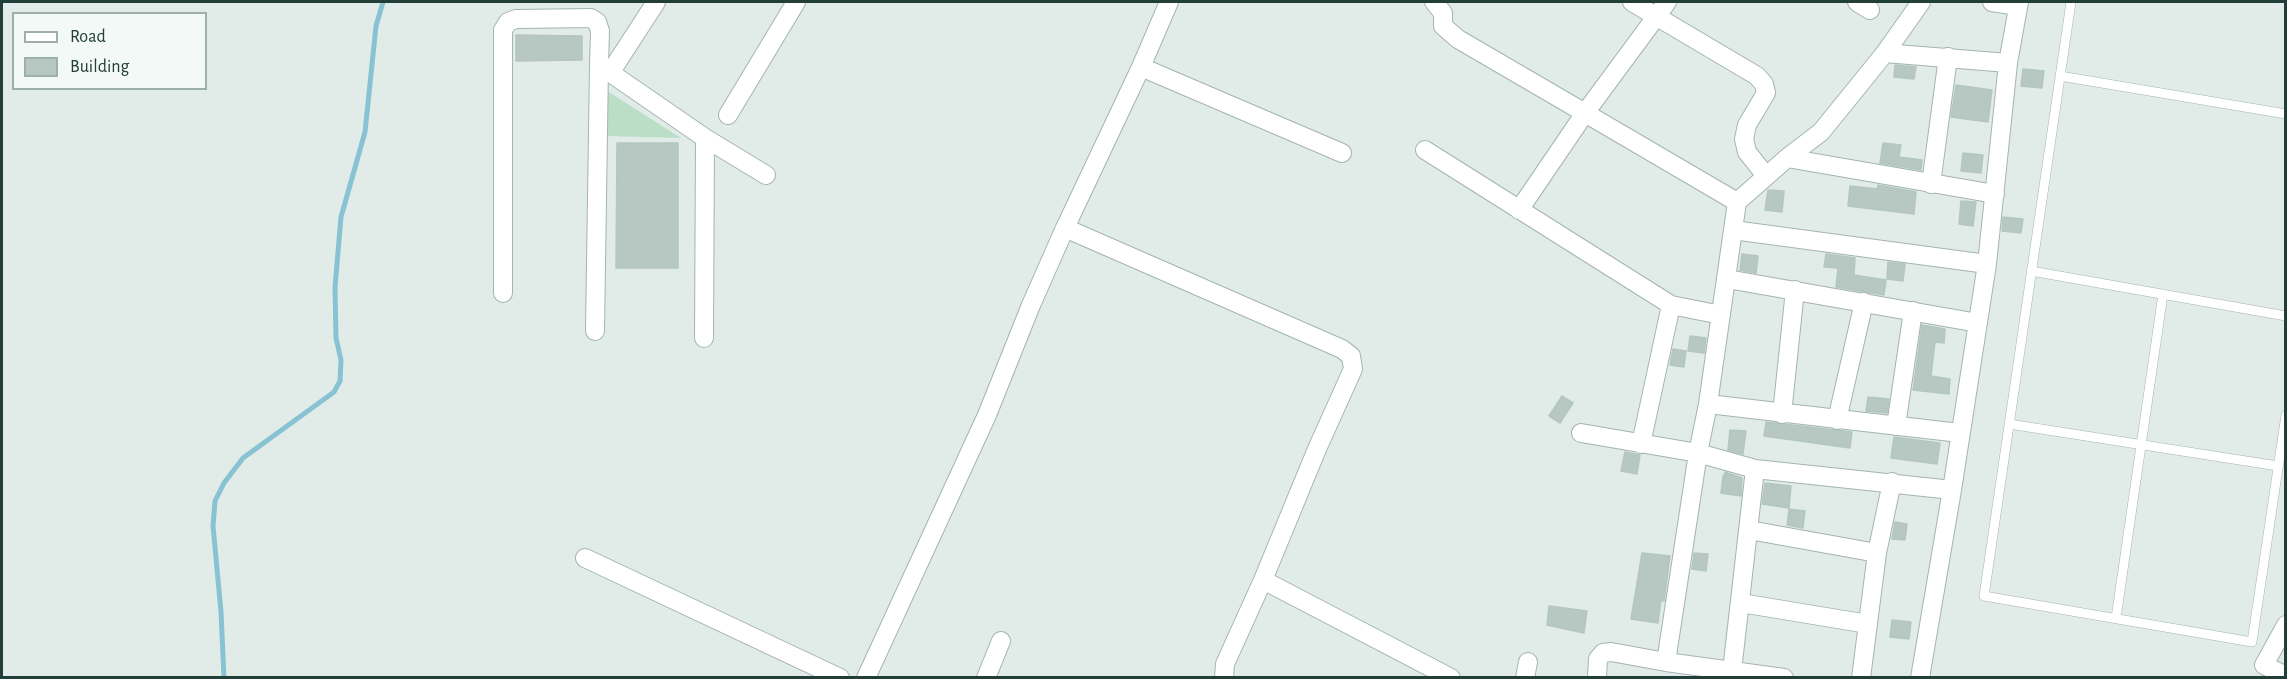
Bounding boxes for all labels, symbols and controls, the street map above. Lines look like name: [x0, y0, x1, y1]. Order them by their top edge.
legend: [12, 12, 207, 90]
text: Road: [70, 28, 106, 46]
text: Building: [70, 58, 129, 76]

